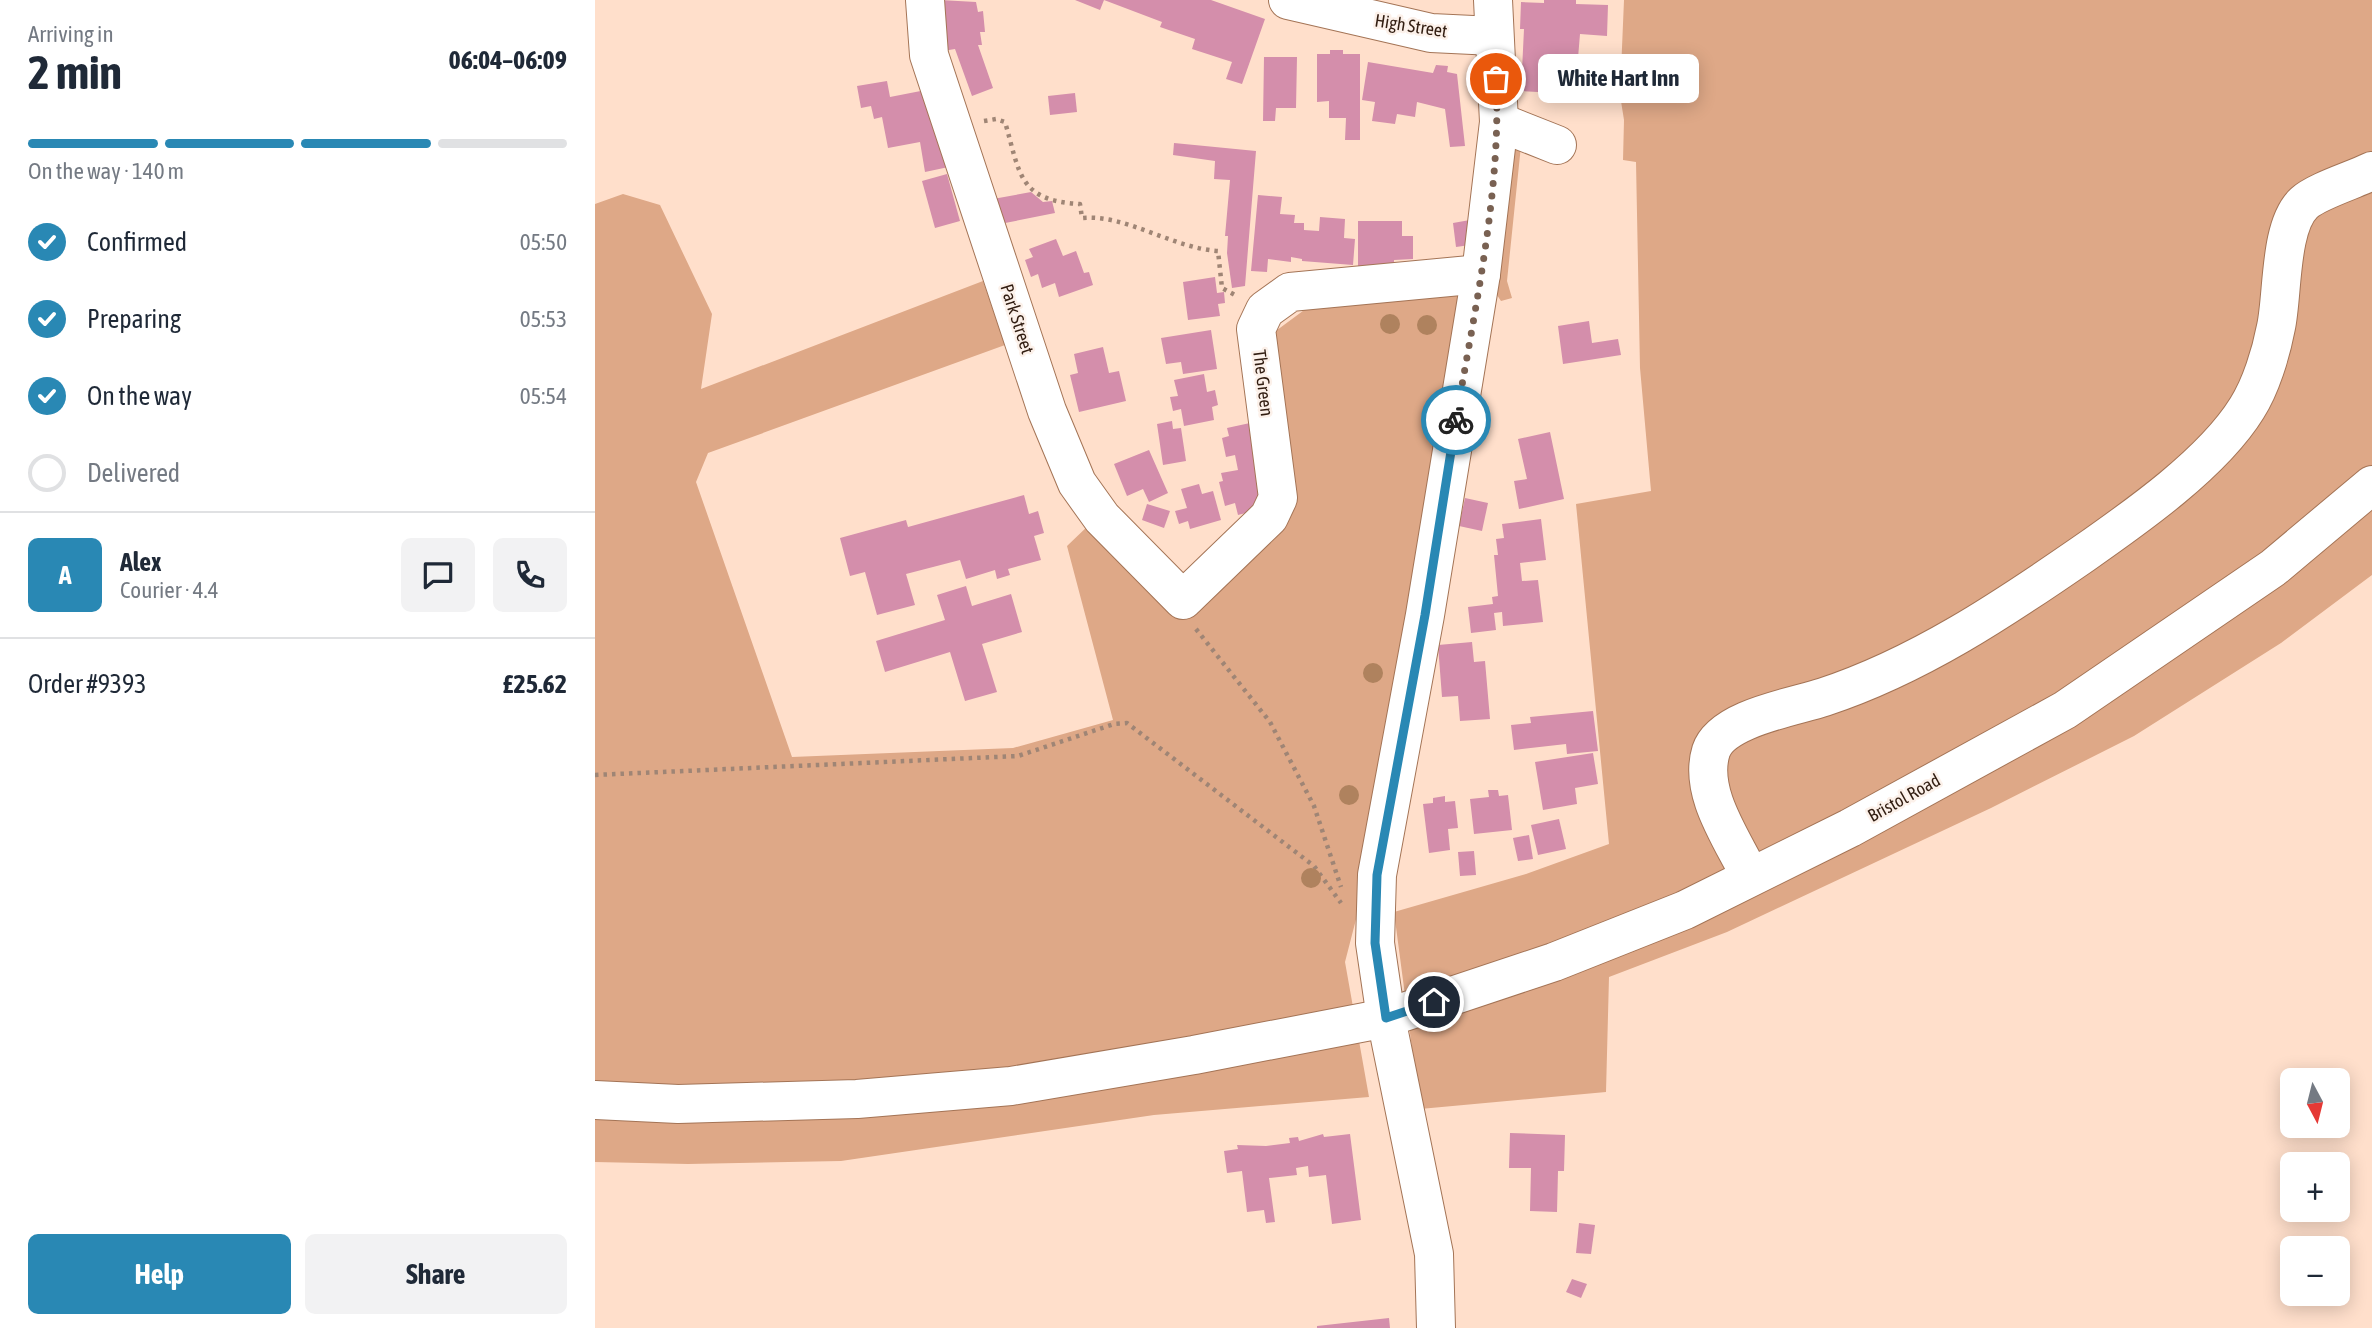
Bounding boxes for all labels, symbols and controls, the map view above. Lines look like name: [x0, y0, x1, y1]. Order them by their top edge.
street label: High Street: [1373, 9, 1449, 42]
text: Arriving in: [28, 21, 114, 47]
text: 06:04–06:09: [449, 45, 567, 75]
text: 2 min: [28, 46, 122, 99]
pin: [1466, 49, 1526, 109]
callout: White Hart Inn: [1538, 55, 1699, 104]
icon: bag: [1477, 60, 1515, 98]
text: White Hart Inn: [1558, 65, 1679, 91]
text: On the way · 140 m: [28, 158, 184, 184]
icon: check: [28, 223, 66, 261]
text: Confirmed: [87, 227, 187, 257]
text: 05:50: [520, 229, 567, 255]
street label: Park Street: [996, 281, 1039, 356]
icon: check: [28, 300, 66, 338]
text: Preparing: [87, 304, 181, 334]
text: 05:53: [520, 306, 567, 332]
street label: The Green: [1249, 349, 1278, 417]
icon: check: [28, 377, 66, 415]
text: On the way: [87, 381, 192, 411]
text: 05:54: [520, 383, 567, 409]
courier: [1421, 385, 1491, 455]
icon: bike: [1437, 401, 1475, 439]
text: Delivered: [87, 458, 180, 488]
button: chat: [401, 538, 475, 612]
button: phone: [493, 538, 567, 612]
text: Alex: [120, 547, 161, 577]
text: A: [59, 560, 71, 590]
text: Courier · 4.4: [120, 577, 219, 603]
text: Order #9393: [28, 669, 147, 699]
text: £25.62: [503, 669, 567, 699]
street label: Bristol Road: [1864, 769, 1944, 826]
pin: [1404, 972, 1464, 1032]
icon: home: [1415, 983, 1453, 1021]
north arrow: [2280, 1068, 2350, 1138]
map controls: [2280, 1068, 2350, 1306]
button: +: [2280, 1152, 2350, 1222]
button: Help: [28, 1234, 291, 1314]
button: Share: [305, 1234, 567, 1314]
button: −: [2280, 1236, 2350, 1306]

